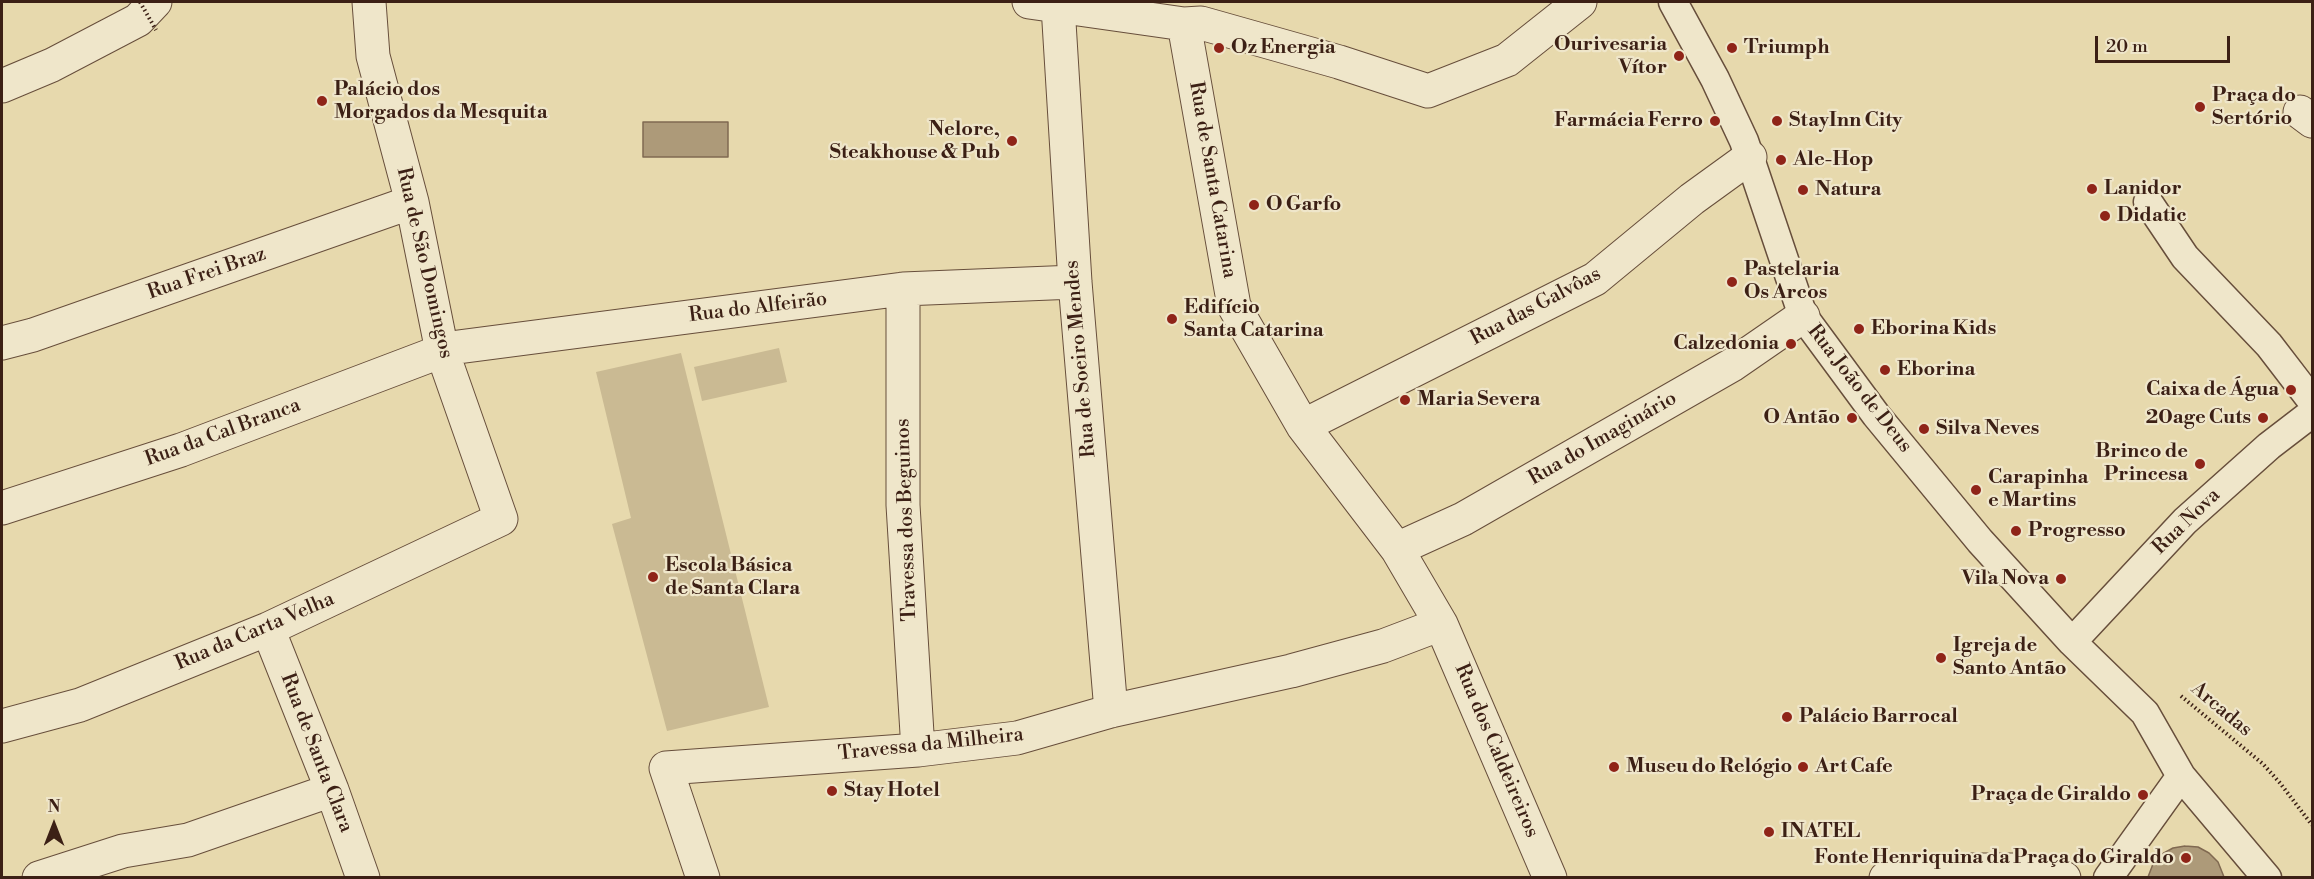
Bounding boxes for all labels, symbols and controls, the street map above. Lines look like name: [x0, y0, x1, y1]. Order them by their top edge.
scale bar: [2098, 24, 2233, 62]
place label: Ourivesaria Vítor: [1554, 33, 1667, 80]
text: 20 m: [2106, 35, 2148, 58]
place label: Oz Energia: [1231, 36, 1336, 60]
place label: Triumph: [1744, 36, 1830, 60]
marker: Oz Energia: [1212, 41, 1226, 55]
marker: Triumph: [1725, 41, 1739, 55]
marker: Ourivesaria Vítor: [1672, 49, 1686, 63]
place label: Palácio dos Morgados da Mesquita: [334, 78, 548, 125]
street label: Rua de Santa Catarina: [1183, 80, 1241, 280]
place label: Praça do Sertório: [2212, 84, 2296, 131]
marker: Palácio dos Morgados da Mesquita: [315, 94, 329, 108]
marker: Praça do Sertório: [2193, 100, 2207, 114]
place label: Farmácia Ferro: [1554, 109, 1703, 133]
place label: StayInn City: [1789, 109, 1902, 133]
marker: Farmácia Ferro: [1708, 114, 1722, 128]
marker: StayInn City: [1770, 114, 1784, 128]
place label: Nelore, Steakhouse & Pub: [829, 118, 1000, 165]
marker: Nelore, Steakhouse & Pub: [1005, 134, 1019, 148]
place label: Ale-Hop: [1793, 148, 1874, 172]
marker: Ale-Hop: [1774, 153, 1788, 167]
street label: Rua de São Domingos: [390, 165, 458, 361]
place label: Lanidor: [2104, 177, 2182, 201]
place label: Natura: [1815, 178, 1881, 202]
marker: Lanidor: [2085, 182, 2099, 196]
marker: Natura: [1796, 183, 1810, 197]
place label: O Garfo: [1266, 193, 1341, 217]
marker: O Garfo: [1247, 198, 1261, 212]
place label: Didatic: [2117, 204, 2187, 228]
marker: Didatic: [2098, 209, 2112, 223]
street label: Rua Frei Braz: [144, 242, 270, 306]
place label: Pastelaria Os Arcos: [1744, 258, 1840, 305]
street label: Rua de Soeiro Mendes: [1060, 259, 1102, 459]
street label: Rua das Galvôas: [1467, 263, 1605, 351]
marker: Pastelaria Os Arcos: [1725, 275, 1739, 289]
street label: Rua do Alfeirão: [687, 288, 829, 328]
place label: Edifício Santa Catarina: [1184, 296, 1324, 343]
marker: Edifício Santa Catarina: [1165, 312, 1179, 326]
place label: Eborina Kids: [1871, 317, 1996, 341]
street label: Rua João de Deus: [1801, 320, 1917, 458]
marker: Eborina Kids: [1852, 322, 1866, 336]
place label: Calzedonia: [1673, 332, 1779, 356]
marker: Calzedonia: [1784, 337, 1798, 351]
place label: Eborina: [1897, 358, 1975, 382]
marker: Eborina: [1878, 363, 1892, 377]
place label: Caixa de Água: [2146, 378, 2279, 402]
marker: Caixa de Água: [2284, 383, 2298, 397]
street label: Rua do Imaginário: [1525, 387, 1681, 491]
place label: Maria Severa: [1417, 388, 1540, 412]
marker: Maria Severa: [1398, 393, 1412, 407]
street label: Rua da Cal Branca: [142, 394, 304, 472]
place label: O Antão: [1764, 406, 1840, 430]
place label: 20age Cuts: [2146, 406, 2251, 430]
marker: O Antão: [1845, 411, 1859, 425]
marker: 20age Cuts: [2256, 411, 2270, 425]
place label: Silva Neves: [1936, 417, 2039, 441]
street label: Travessa dos Beguinos: [891, 418, 923, 622]
marker: Silva Neves: [1917, 422, 1931, 436]
place label: Brinco de Princesa: [2095, 440, 2188, 487]
marker: Brinco de Princesa: [2193, 457, 2207, 471]
place label: Carapinha e Martins: [1988, 466, 2088, 513]
marker: Carapinha e Martins: [1969, 483, 1983, 497]
street label: Rua Nova: [2148, 484, 2226, 560]
place label: Progresso: [2028, 519, 2126, 543]
marker: Progresso: [2009, 524, 2023, 538]
place label: Escola Básica de Santa Clara: [665, 554, 800, 601]
place label: Vila Nova: [1962, 567, 2049, 591]
marker: Escola Básica de Santa Clara: [646, 570, 660, 584]
marker: Vila Nova: [2054, 572, 2068, 586]
street label: Rua da Carta Velha: [172, 588, 338, 676]
place label: Igreja de Santo Antão: [1953, 634, 2067, 681]
marker: Igreja de Santo Antão: [1934, 651, 1948, 665]
street label: Rua dos Caldeireiros: [1449, 661, 1543, 841]
street label: Rua de Santa Clara: [275, 670, 357, 836]
street label: Arcadas: [2185, 677, 2257, 743]
place label: Palácio Barrocal: [1799, 705, 1958, 729]
marker: Palácio Barrocal: [1780, 710, 1794, 724]
street label: Travessa da Milheira: [837, 723, 1025, 767]
place label: Museu do Relógio: [1626, 755, 1792, 779]
place label: Art Cafe: [1815, 755, 1893, 779]
marker: Museu do Relógio: [1607, 760, 1621, 774]
marker: Art Cafe: [1796, 760, 1810, 774]
place label: Stay Hotel: [844, 779, 940, 803]
place label: Praça de Giraldo: [1971, 783, 2131, 807]
marker: Stay Hotel: [825, 784, 839, 798]
marker: Praça de Giraldo: [2136, 788, 2150, 802]
north arrow: [24, 795, 84, 855]
text: N: [48, 797, 60, 817]
place label: INATEL: [1781, 820, 1860, 844]
marker: INATEL: [1762, 825, 1776, 839]
place label: Fonte Henriquina da Praça do Giraldo: [1814, 846, 2174, 870]
marker: Fonte Henriquina da Praça do Giraldo: [2179, 851, 2193, 865]

